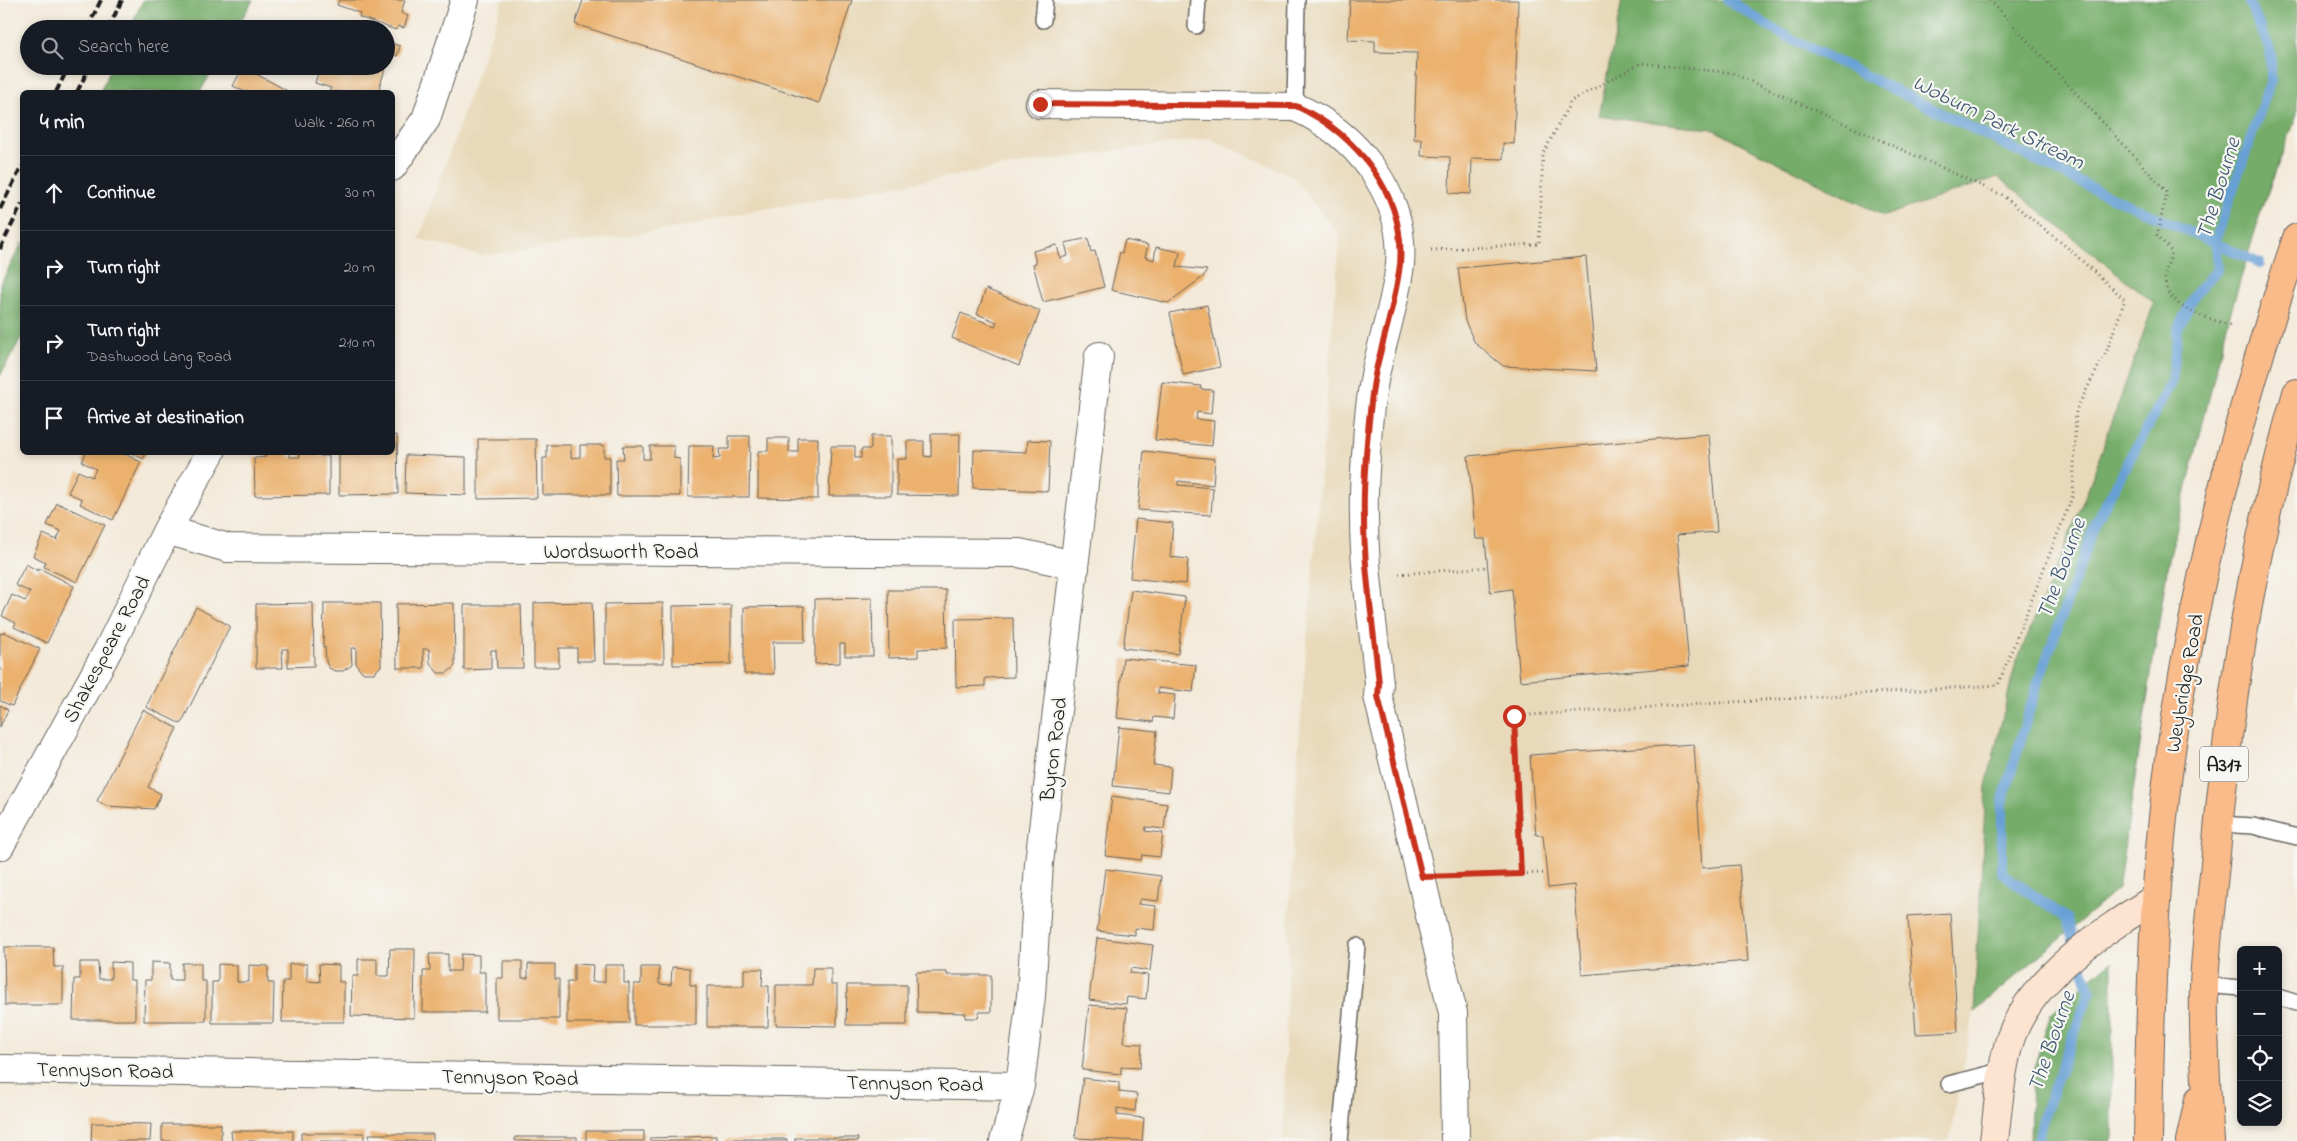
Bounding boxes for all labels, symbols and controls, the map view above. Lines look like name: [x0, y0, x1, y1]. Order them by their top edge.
search box: [20, 20, 395, 75]
icon: search: [38, 34, 66, 62]
text: Search here: [78, 34, 169, 61]
water label: Woburn Park Stream: [1906, 68, 2090, 180]
route end: [1029, 93, 1052, 116]
text: 4 min: [40, 108, 84, 138]
text: Walk · 260 m: [295, 111, 375, 135]
water label: The Bourne: [2189, 133, 2251, 244]
icon: ahead: [40, 179, 68, 207]
text: Continue: [87, 180, 155, 207]
text: 30 m: [345, 181, 375, 205]
icon: right: [40, 254, 68, 282]
text: Turn right: [87, 255, 160, 282]
text: 20 m: [344, 256, 375, 280]
text: Turn right: [87, 318, 160, 345]
icon: right: [40, 329, 68, 357]
text: 210 m: [339, 331, 375, 355]
text: Dashwood Lang Road: [87, 345, 232, 369]
icon: arrive: [40, 404, 68, 432]
text: Arrive at destination: [87, 405, 244, 432]
water label: The Bourne: [2030, 513, 2096, 624]
street label: Wordsworth Road: [543, 538, 699, 568]
street label: Shakespeare Road: [56, 571, 159, 729]
street label: Weybridge Road: [2159, 611, 2215, 755]
street label: Byron Road: [1034, 695, 1078, 804]
route start: [1503, 705, 1526, 728]
road number: A317: [2200, 746, 2248, 782]
map controls: [2237, 946, 2282, 1126]
button: +: [2237, 946, 2282, 991]
water label: The Bourne: [2021, 986, 2085, 1097]
button: −: [2237, 991, 2282, 1036]
button: locate: [2237, 1036, 2282, 1081]
street label: Tennyson Road: [36, 1056, 174, 1090]
street label: Tennyson Road: [441, 1063, 579, 1097]
street label: Tennyson Road: [846, 1069, 984, 1103]
button: layers: [2237, 1081, 2282, 1126]

